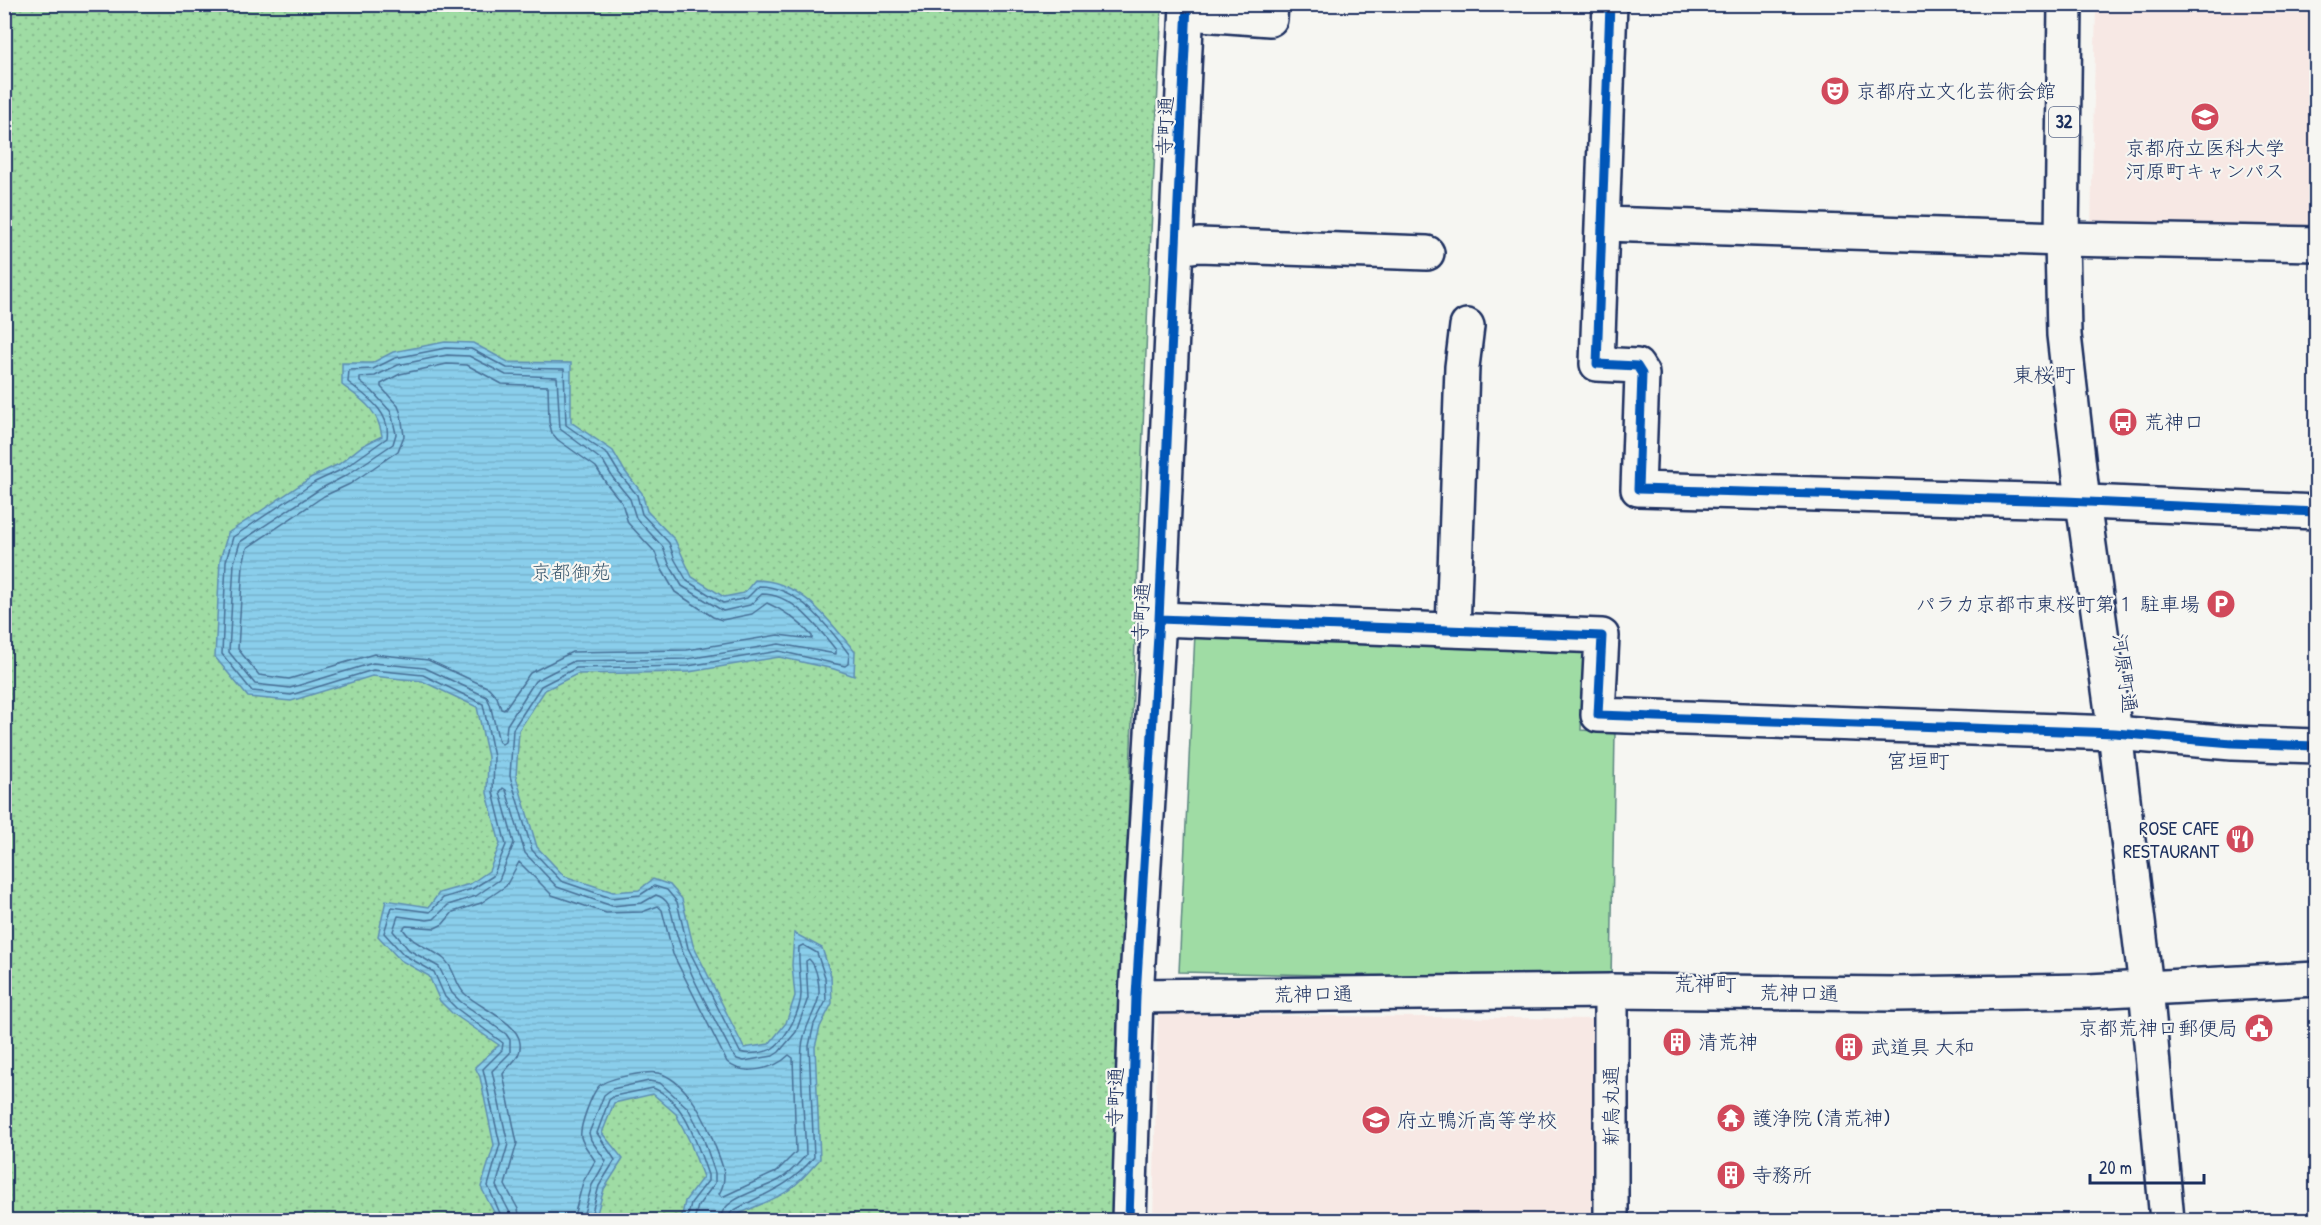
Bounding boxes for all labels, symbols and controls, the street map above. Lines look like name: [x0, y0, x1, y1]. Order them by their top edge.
theatre icon: 京都府立文化芸術会館: [1819, 75, 1851, 107]
place label: 京都府立文化芸術会館: [1856, 77, 2056, 104]
street label: 寺町通: [1150, 96, 1179, 156]
school or university icon: 京都府立医科大学 河原町キャンパス: [2189, 101, 2221, 133]
road number: 32: [2049, 107, 2079, 137]
place label: 京都府立医科大学 河原町キャンパス: [2125, 134, 2285, 184]
district label: 東桜町: [2013, 360, 2076, 389]
bus stop icon: 荒神口: [2107, 406, 2139, 438]
place label: 荒神口: [2144, 408, 2204, 435]
park label: 京都御苑: [531, 558, 611, 585]
street label: 寺町通: [1125, 581, 1156, 643]
parking icon: パラカ京都市東桜町第１ 駐車場: [2205, 588, 2237, 620]
place label: パラカ京都市東桜町第１ 駐車場: [1915, 590, 2200, 617]
street label: 河原町通: [2107, 631, 2144, 714]
district label: 宮垣町: [1887, 746, 1950, 775]
place label: ROSE CAFE RESTAURANT: [2123, 814, 2220, 864]
restaurant icon: ROSE CAFE RESTAURANT: [2224, 823, 2256, 855]
district label: 荒神町: [1674, 969, 1737, 998]
street label: 荒神口通: [1759, 978, 1839, 1007]
street label: 荒神口通: [1273, 979, 1353, 1008]
public building icon: 京都荒神口郵便局: [2243, 1012, 2275, 1044]
place label: 京都荒神口郵便局: [2078, 1014, 2238, 1041]
building icon: 清荒神: [1661, 1026, 1693, 1058]
place label: 清荒神: [1698, 1028, 1758, 1055]
building icon: 武道具 大和: [1833, 1031, 1865, 1063]
place label: 武道具 大和: [1870, 1033, 1975, 1060]
street label: 新烏丸通: [1597, 1066, 1624, 1146]
street label: 寺町通: [1100, 1067, 1129, 1127]
temple icon: 護浄院 (清荒神): [1715, 1102, 1747, 1134]
school or university icon: 府立鴨沂高等学校: [1360, 1104, 1392, 1136]
place label: 護浄院 (清荒神): [1752, 1104, 1891, 1131]
place label: 府立鴨沂高等学校: [1397, 1106, 1557, 1133]
scale bar: [2090, 1147, 2204, 1185]
text: 20 m: [2099, 1155, 2132, 1180]
building icon: 寺務所: [1715, 1159, 1747, 1191]
place label: 寺務所: [1752, 1161, 1812, 1188]

